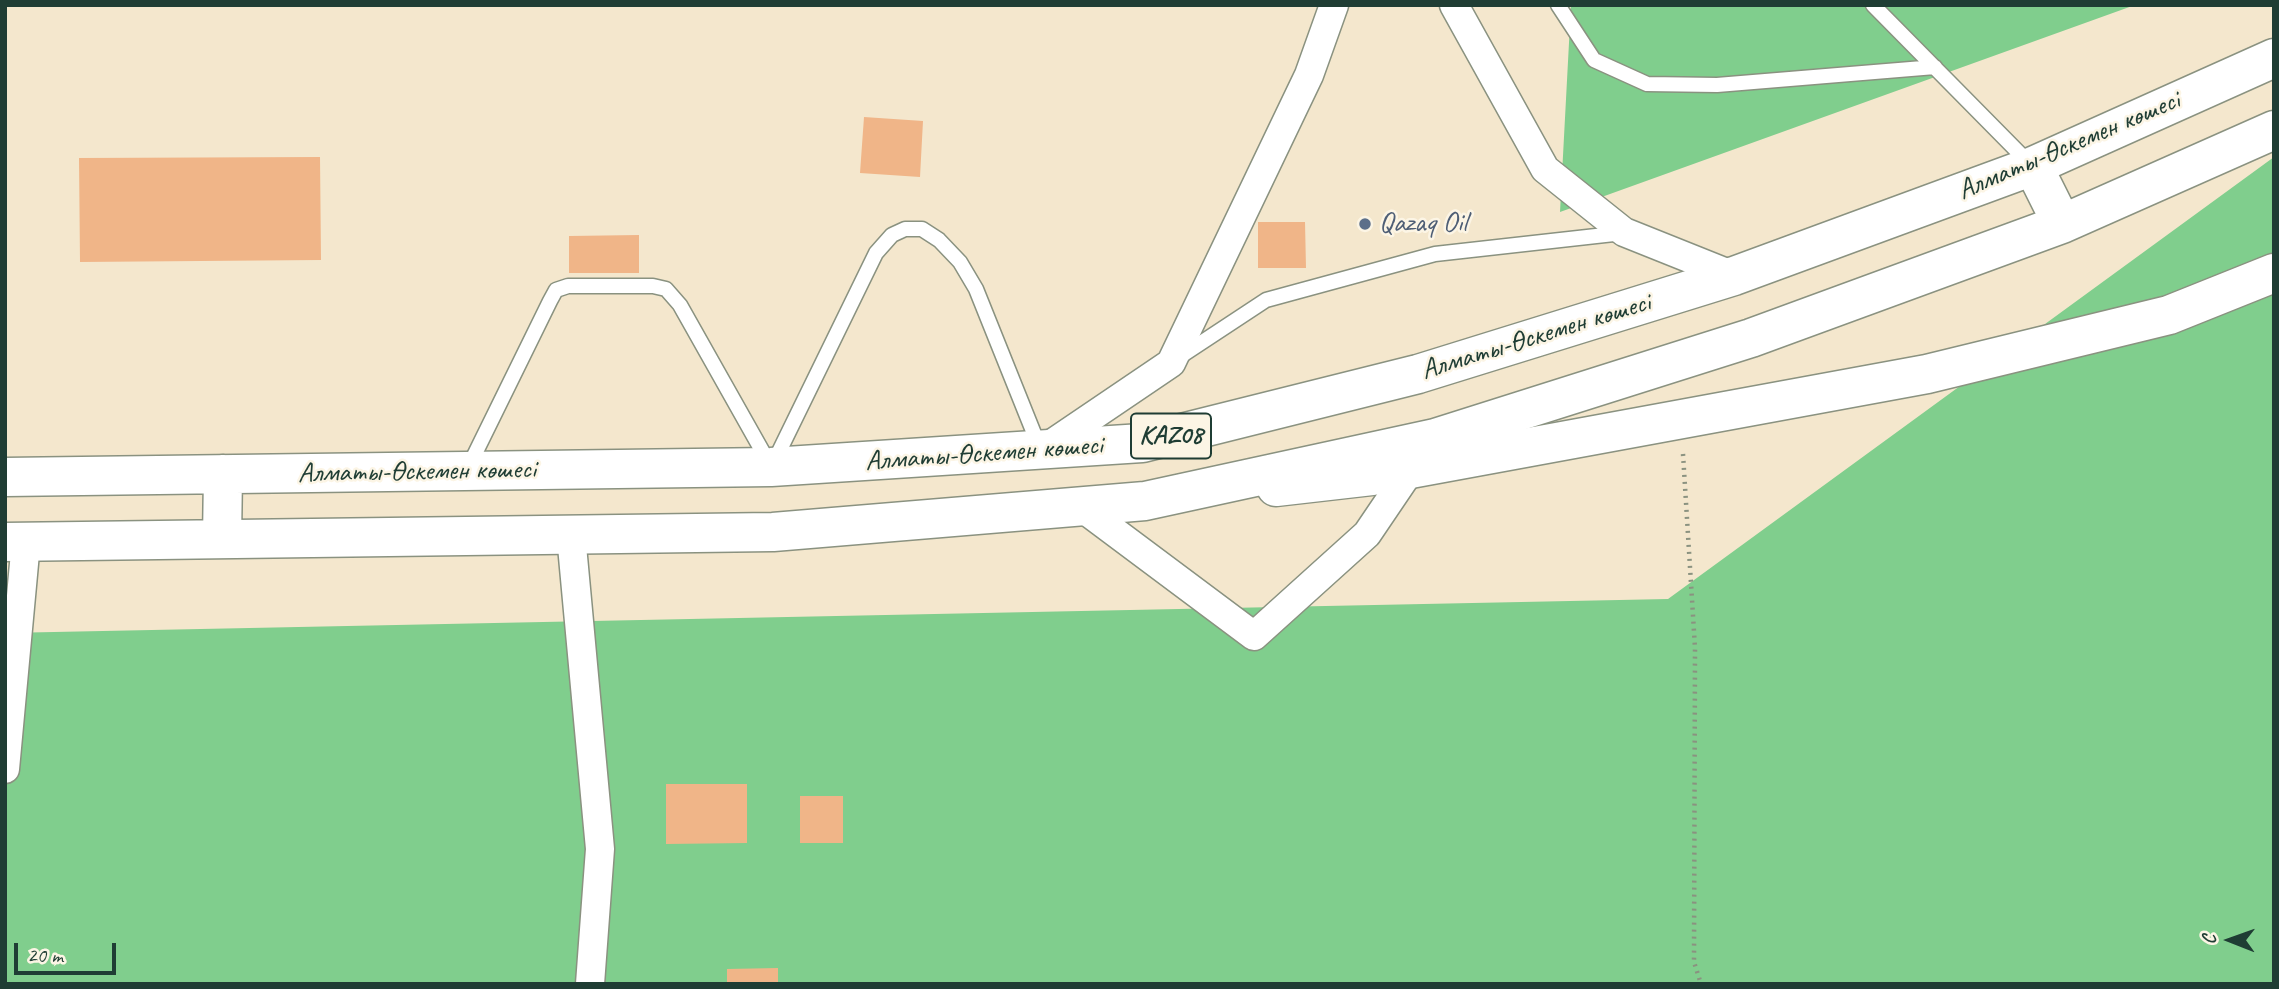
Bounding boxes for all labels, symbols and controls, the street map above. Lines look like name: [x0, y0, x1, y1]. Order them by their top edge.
street label: Алматы-Өскемен көшесі: [1953, 84, 2185, 208]
place label: Qazaq Oil: [1379, 207, 1467, 241]
marker: Qazaq Oil: [1357, 216, 1373, 232]
street label: Алматы-Өскемен көшесі: [1417, 286, 1655, 388]
road number: KAZ08: [1131, 414, 1211, 458]
street label: Алматы-Өскемен көшесі: [864, 429, 1104, 479]
street label: Алматы-Өскемен көшесі: [298, 453, 536, 491]
north arrow: [2195, 905, 2265, 975]
scale bar: [18, 930, 119, 974]
text: С: [2197, 935, 2221, 945]
text: 20 m: [27, 942, 63, 968]

